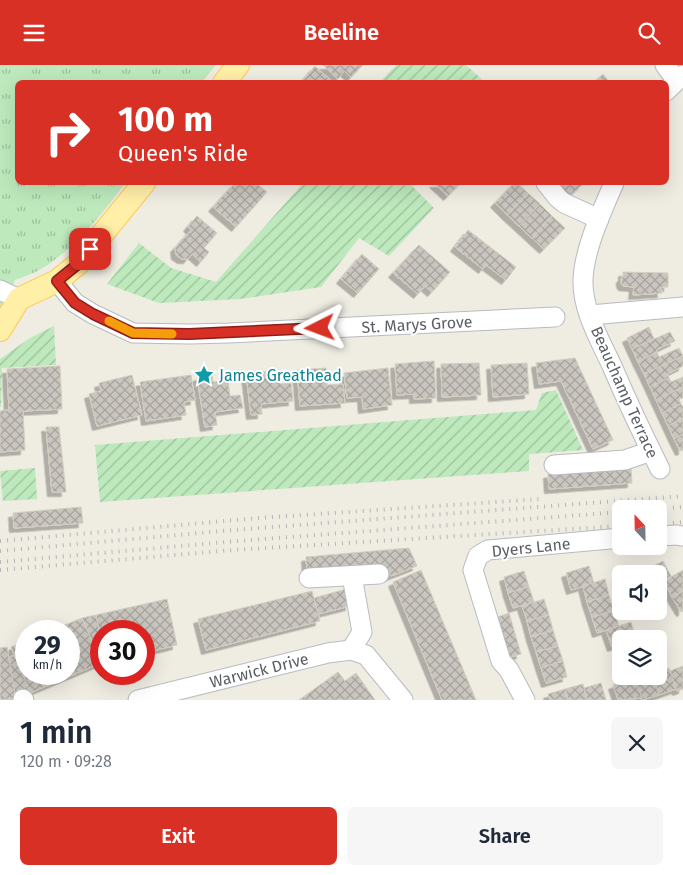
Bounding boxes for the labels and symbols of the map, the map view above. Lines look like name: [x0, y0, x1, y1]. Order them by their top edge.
pin: [69, 228, 111, 270]
position arrow: [293, 301, 345, 353]
street label: St. Marys Grove: [361, 312, 473, 337]
street label: Beauchamp Terrace: [587, 323, 662, 461]
place icon: James Greathead: [193, 364, 215, 386]
place label: James Greathead: [219, 366, 342, 385]
north arrow: [612, 500, 668, 555]
street label: Dyers Lane: [491, 534, 571, 561]
speed limit sign: 30: [90, 620, 155, 685]
street label: Warwick Drive: [208, 649, 311, 692]

